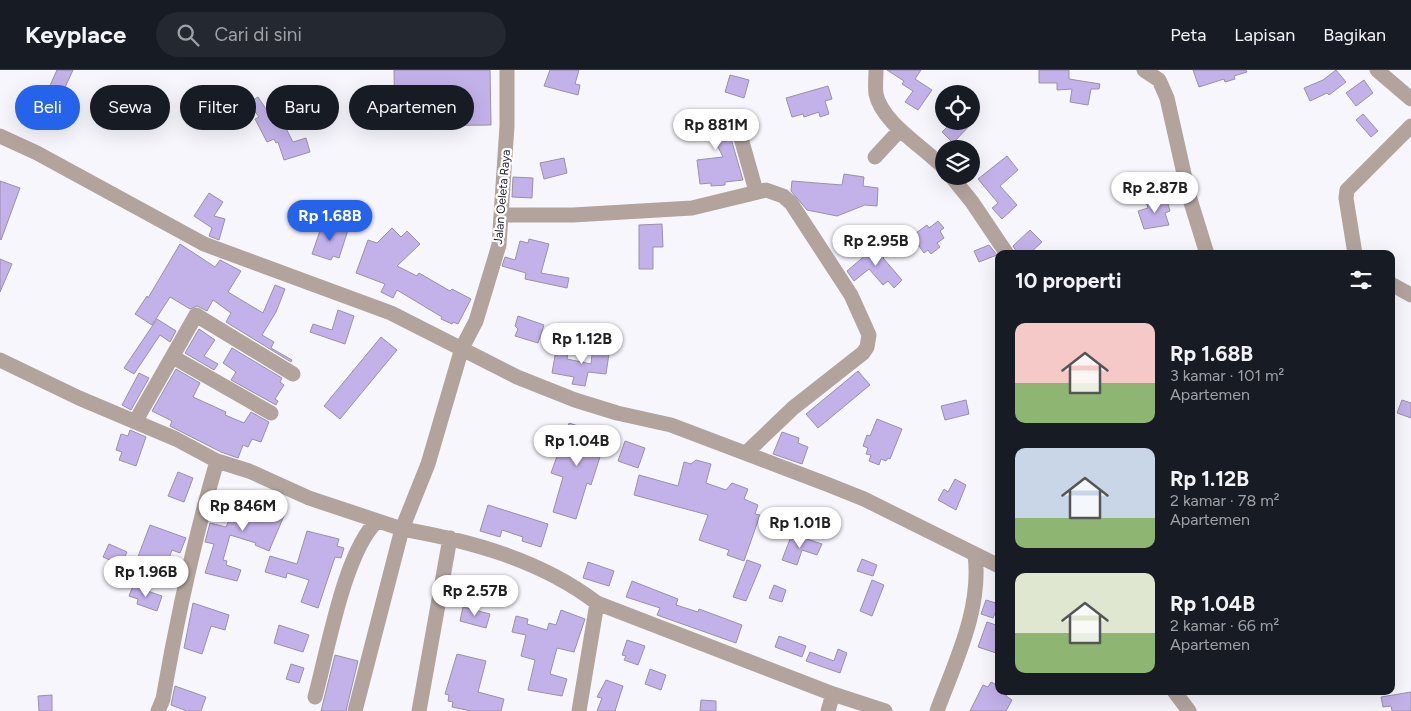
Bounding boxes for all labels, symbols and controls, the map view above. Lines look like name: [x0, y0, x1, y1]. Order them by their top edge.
search box: [156, 12, 506, 57]
text: Keyplace: [25, 20, 126, 49]
icon: search: [174, 21, 202, 49]
text: Cari di sini: [214, 23, 302, 46]
text: Peta: [1170, 24, 1206, 46]
text: Lapisan: [1234, 24, 1295, 46]
text: Bagikan: [1323, 24, 1386, 46]
chip: Beli: [15, 85, 80, 130]
chip: Sewa: [90, 85, 170, 130]
chip: Filter: [180, 85, 256, 130]
chip: Baru: [266, 85, 339, 130]
chip: Apartemen: [349, 85, 474, 130]
map controls: [935, 85, 980, 185]
button: locate: [935, 85, 980, 130]
pin: Rp 881M: [670, 108, 762, 151]
text: Rp 881M: [684, 115, 748, 134]
button: layers: [935, 140, 980, 185]
street label: Jalan Oeleta Raya: [491, 149, 513, 245]
pin: Rp 2.87B: [1103, 172, 1207, 214]
text: Rp 2.87B: [1122, 178, 1188, 197]
pin: Rp 1.68B: [278, 200, 382, 242]
text: Rp 1.68B: [298, 206, 362, 225]
pin: Rp 2.95B: [824, 224, 928, 267]
text: Rp 2.95B: [843, 231, 909, 250]
icon: filters: [1347, 266, 1375, 294]
text: 10 properti: [1015, 268, 1121, 293]
pin: Rp 1.12B: [530, 322, 634, 365]
text: Rp 1.12B: [552, 329, 612, 348]
text: Rp 1.68B: [1170, 341, 1253, 366]
icon: home: [1055, 343, 1115, 403]
text: 3 kamar · 101 m²: [1170, 366, 1284, 385]
text: Apartemen: [1170, 385, 1250, 404]
pin: Rp 1.04B: [525, 424, 629, 467]
text: Rp 1.04B: [545, 431, 609, 450]
text: Rp 1.12B: [1170, 466, 1249, 491]
icon: home: [1055, 468, 1115, 528]
pin: Rp 846M: [197, 490, 289, 532]
text: 2 kamar · 78 m²: [1170, 491, 1280, 510]
text: Rp 846M: [210, 496, 276, 515]
pin: Rp 1.01B: [748, 506, 852, 549]
text: Apartemen: [1170, 510, 1250, 529]
text: Rp 1.01B: [769, 513, 831, 532]
pin: Rp 1.96B: [94, 556, 198, 598]
text: Rp 1.96B: [115, 562, 177, 581]
pin: Rp 2.57B: [423, 574, 527, 617]
text: Rp 2.57B: [443, 581, 507, 600]
text: Rp 1.04B: [1170, 591, 1255, 616]
icon: home: [1055, 593, 1115, 653]
text: 2 kamar · 66 m²: [1170, 616, 1279, 635]
text: Apartemen: [1170, 635, 1250, 654]

